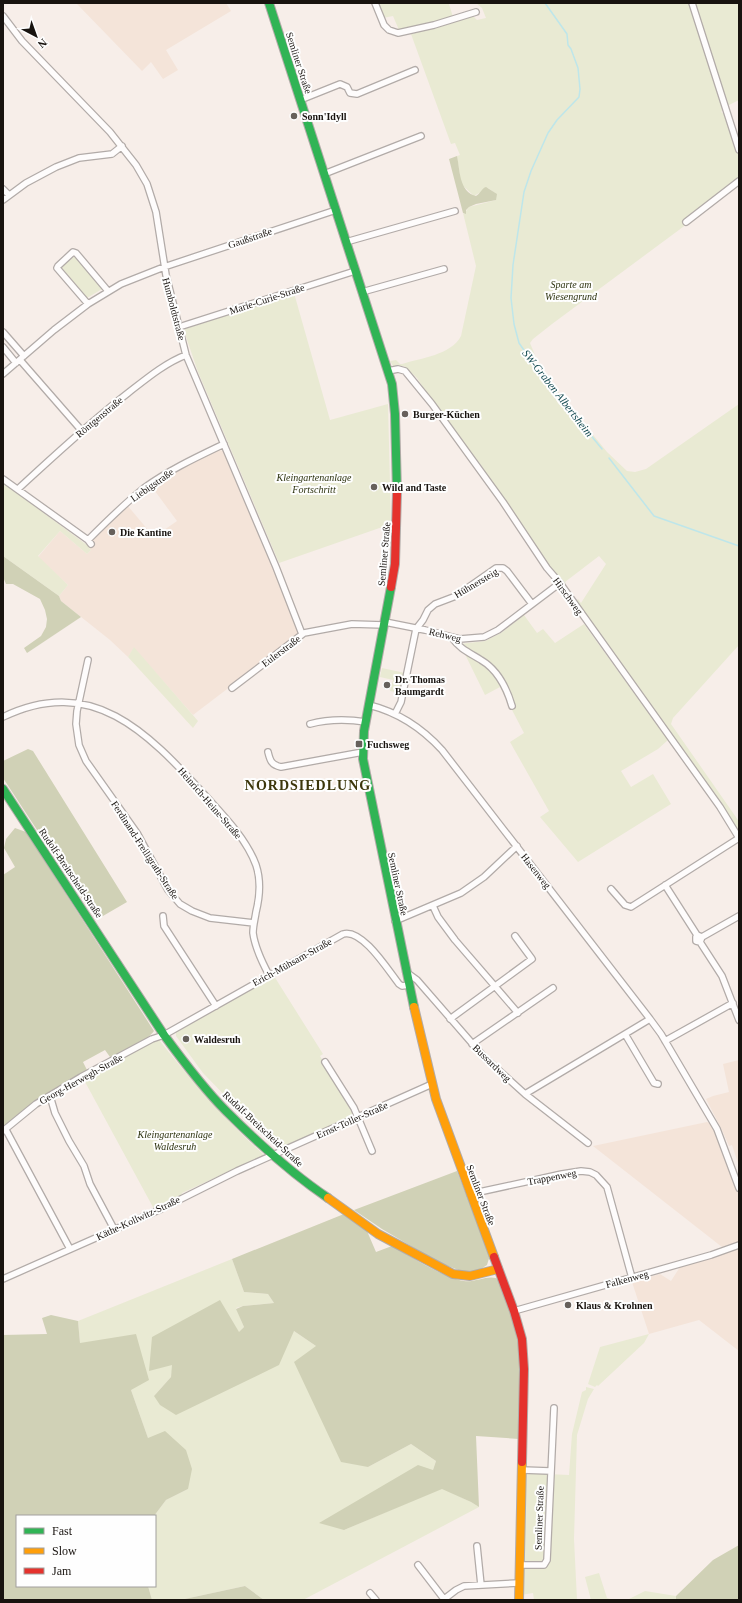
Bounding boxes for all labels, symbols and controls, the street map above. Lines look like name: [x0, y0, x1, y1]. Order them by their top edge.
north arrow: [16, 16, 56, 56]
street label: Semliner Straße: [284, 31, 314, 96]
text: N: [36, 36, 49, 51]
marker: Sonn'Idyll: [289, 111, 299, 121]
place label: Sonn'Idyll: [302, 111, 347, 122]
street label: Gaußstraße: [227, 225, 274, 251]
street label: Humboldtstraße: [160, 276, 188, 342]
park label: Sparte am Wiesengrund: [545, 279, 598, 302]
street label: Marie-Curie-Straße: [228, 281, 306, 316]
water label: SW-Graben Albertsheim: [520, 347, 596, 439]
street label: Röntgenstraße: [73, 394, 125, 440]
marker: Burger-Küchen: [400, 409, 410, 419]
place label: Burger-Küchen: [413, 409, 480, 420]
street label: Liebigstraße: [128, 466, 176, 504]
park label: Kleingartenanlage Fortschritt: [276, 472, 352, 495]
marker: Wild and Taste: [369, 482, 379, 492]
place label: Wild and Taste: [382, 482, 447, 493]
street label: Semliner Straße: [376, 521, 392, 586]
marker: Die Kantine: [107, 527, 117, 537]
place label: Die Kantine: [120, 527, 172, 538]
street label: Hühnersteig: [452, 566, 500, 600]
street label: Hirschweg: [551, 575, 585, 617]
street label: Rehweg: [428, 626, 462, 644]
street label: Eulerstraße: [260, 633, 303, 669]
place label: Dr. Thomas Baumgardt: [395, 674, 445, 697]
marker: Dr. Thomas Baumgardt: [382, 680, 392, 690]
marker: Fuchsweg: [354, 739, 364, 749]
place label: Fuchsweg: [367, 739, 409, 750]
street label: Heinrich-Heine-Straße: [176, 765, 244, 841]
district label: NORDSIEDLUNG: [245, 778, 371, 793]
street label: Ferdinand-Freiligrath-Straße: [109, 799, 181, 902]
street label: Rudolf-Breitscheid-Straße: [37, 826, 105, 920]
street label: Semliner Straße: [386, 851, 410, 917]
street label: Hasenweg: [519, 851, 553, 891]
street label: Erich-Mühsam-Straße: [250, 935, 334, 988]
marker: Waldesruh: [181, 1034, 191, 1044]
place label: Waldesruh: [194, 1034, 241, 1045]
street label: Bussardweg: [471, 1042, 513, 1084]
street label: Georg-Herwegh-Straße: [37, 1051, 125, 1107]
street label: Rudolf-Breitscheid-Straße: [221, 1089, 306, 1169]
street label: Ernst-Toller-Straße: [315, 1099, 390, 1141]
park label: Kleingartenanlage Waldesruh: [137, 1129, 213, 1152]
street label: Semliner Straße: [464, 1163, 498, 1227]
street label: Trappenweg: [527, 1167, 577, 1187]
street label: Käthe-Kollwitz-Straße: [94, 1194, 182, 1242]
street label: Falkenweg: [604, 1268, 650, 1290]
marker: Klaus & Krohnen: [563, 1300, 573, 1310]
place label: Klaus & Krohnen: [576, 1300, 653, 1311]
street label: Semliner Straße: [532, 1485, 546, 1550]
legend: [16, 1515, 156, 1587]
text: Fast: [52, 1524, 73, 1538]
text: Slow: [52, 1544, 77, 1558]
text: Jam: [52, 1564, 72, 1578]

